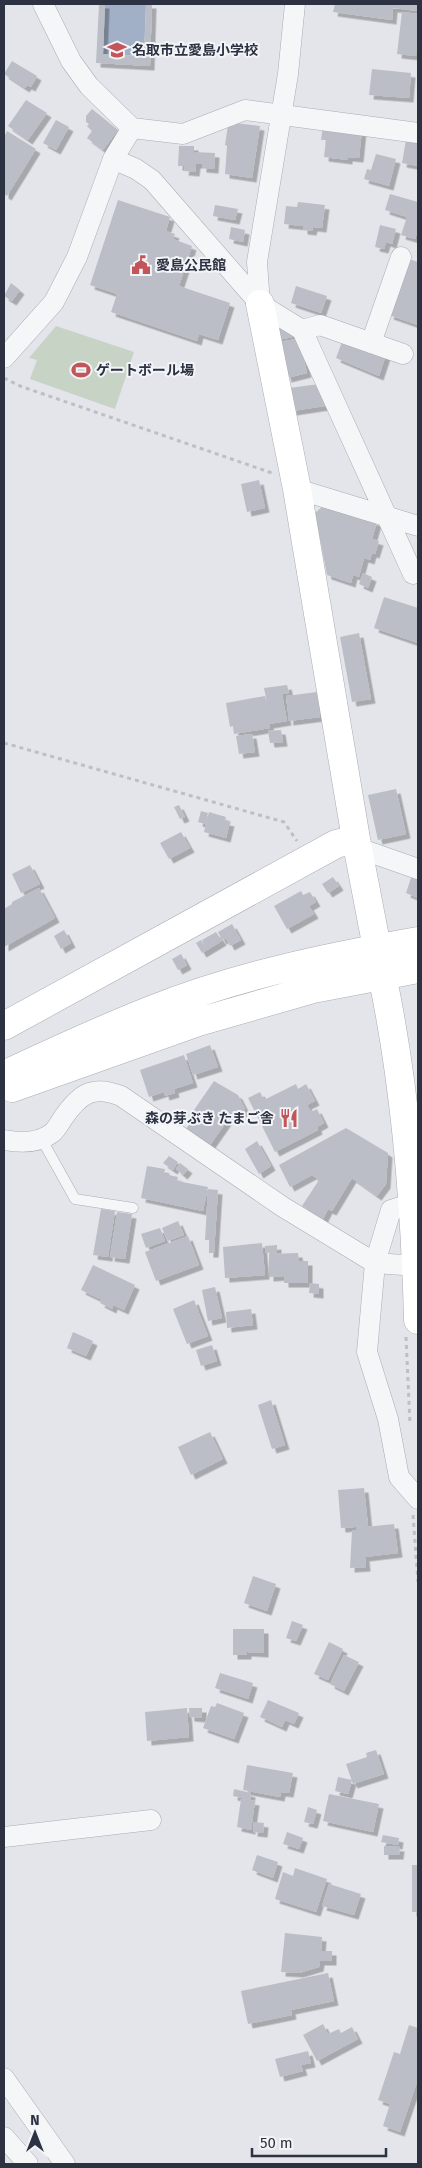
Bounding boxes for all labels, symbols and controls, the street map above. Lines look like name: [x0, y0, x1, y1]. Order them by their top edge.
school or university icon: 名取市立愛島小学校: [106, 39, 128, 61]
place label: 名取市立愛島小学校: [132, 42, 258, 59]
public building icon: 愛島公民館: [130, 254, 152, 276]
place label: 愛島公民館: [156, 257, 226, 274]
sports icon: ゲートボール場: [70, 359, 92, 381]
place label: ゲートボール場: [96, 362, 194, 379]
restaurant icon: 森の芽ぶき たまご舎: [278, 1107, 300, 1129]
place label: 森の芽ぶき たまご舎: [145, 1110, 274, 1127]
north arrow: [10, 2108, 60, 2158]
text: N: [30, 2112, 40, 2129]
scale bar: [252, 2126, 386, 2158]
text: 50 m: [260, 2134, 293, 2152]

